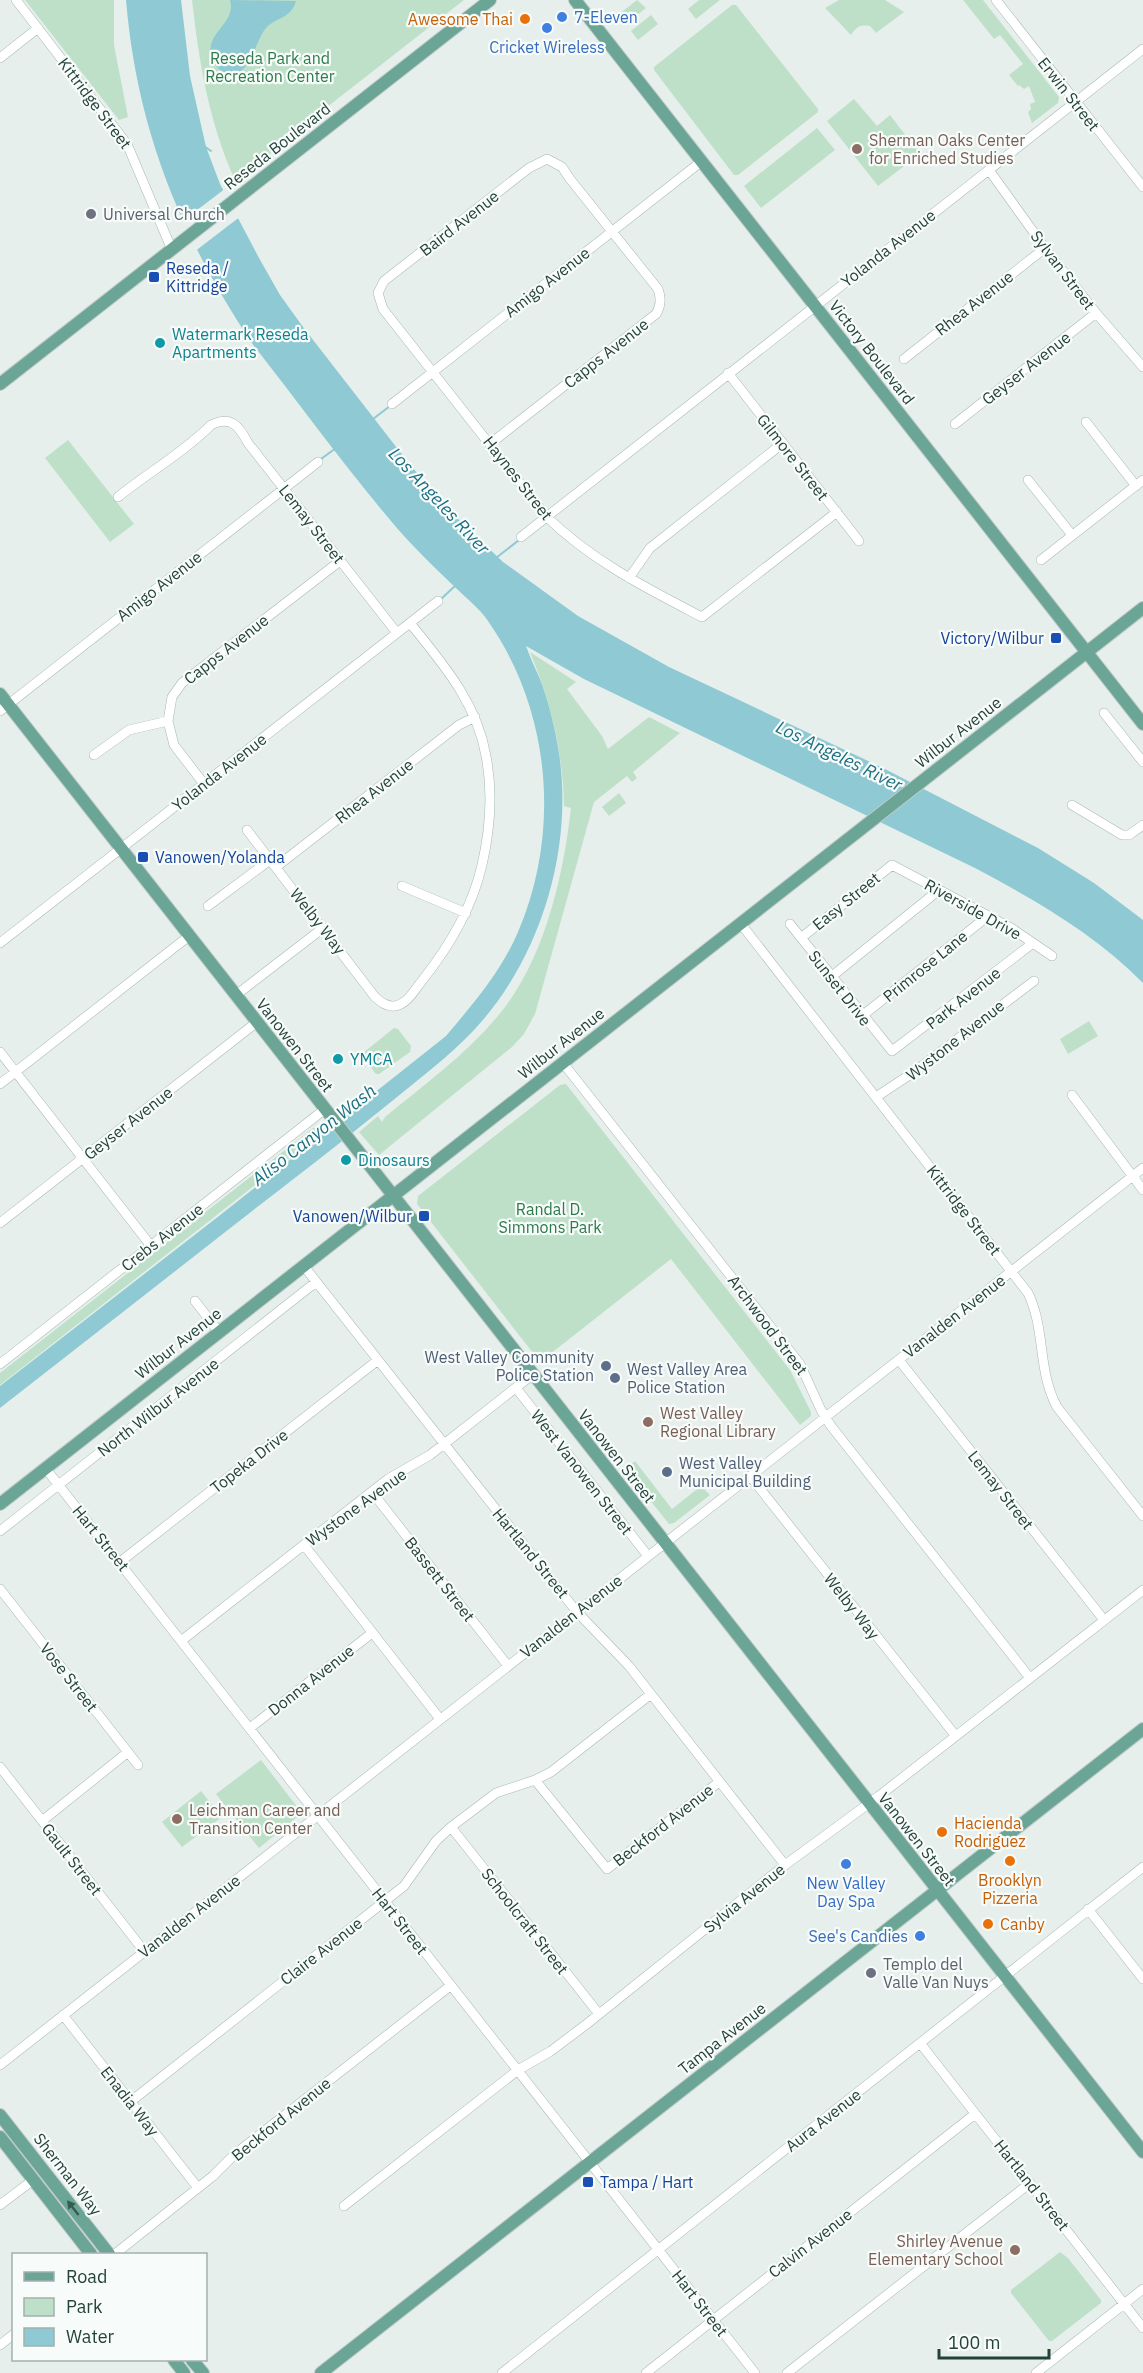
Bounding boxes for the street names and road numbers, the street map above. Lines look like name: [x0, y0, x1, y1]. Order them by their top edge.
street label: Kittridge Street: [54, 53, 136, 153]
street label: Erwin Street: [1034, 53, 1104, 135]
street label: Reseda Boulevard: [220, 98, 334, 194]
street label: Baird Avenue: [415, 186, 503, 260]
street label: Yolanda Avenue: [837, 205, 940, 291]
street label: Sylvan Street: [1027, 226, 1099, 314]
street label: Amigo Avenue: [500, 242, 594, 322]
street label: Rhea Avenue: [931, 266, 1017, 340]
street label: Victory Boulevard: [825, 296, 919, 408]
street label: Capps Avenue: [560, 314, 653, 392]
street label: Geyser Avenue: [978, 327, 1075, 409]
street label: Gilmore Street: [753, 410, 833, 504]
street label: Haynes Street: [479, 432, 557, 524]
street label: Lemay Street: [275, 481, 349, 567]
street label: Amigo Avenue: [112, 546, 206, 626]
street label: Capps Avenue: [180, 610, 273, 688]
street label: Wilbur Avenue: [911, 692, 1005, 772]
street label: Yolanda Avenue: [168, 729, 271, 815]
street label: Rhea Avenue: [331, 754, 417, 828]
street label: Easy Street: [808, 868, 884, 934]
street label: Riverside Drive: [921, 874, 1025, 944]
street label: Welby Way: [286, 884, 350, 958]
street label: Primrose Lane: [879, 926, 971, 1006]
street label: Sunset Drive: [804, 946, 876, 1030]
street label: Park Avenue: [922, 962, 1005, 1033]
street label: Vanowen Street: [252, 994, 338, 1096]
street label: Wystone Avenue: [902, 995, 1008, 1085]
street label: Wilbur Avenue: [514, 1003, 608, 1083]
street label: Geyser Avenue: [80, 1082, 177, 1164]
street label: Kittridge Street: [923, 1161, 1005, 1259]
street label: Crebs Avenue: [117, 1199, 207, 1275]
street label: Vanalden Avenue: [899, 1270, 1009, 1362]
street label: Archwood Street: [724, 1271, 812, 1379]
street label: Wilbur Avenue: [131, 1303, 225, 1383]
street label: North Wilbur Avenue: [93, 1353, 223, 1461]
street label: West Vanowen Street: [527, 1405, 637, 1539]
street label: Vanowen Street: [574, 1405, 660, 1507]
street label: Topeka Drive: [206, 1424, 292, 1497]
street label: Lemay Street: [964, 1447, 1038, 1533]
street label: Wystone Avenue: [302, 1464, 410, 1550]
street label: Hart Street: [68, 1501, 134, 1575]
street label: Hartland Street: [489, 1504, 573, 1602]
street label: Bassett Street: [401, 1533, 479, 1625]
street label: Welby Way: [820, 1569, 884, 1643]
street label: Vanalden Avenue: [516, 1570, 626, 1662]
street label: Vose Street: [36, 1638, 102, 1716]
street label: Donna Avenue: [264, 1640, 358, 1720]
street label: Beckford Avenue: [609, 1779, 717, 1870]
street label: Vanowen Street: [874, 1788, 960, 1890]
street label: Gault Street: [38, 1819, 106, 1899]
street label: Sylvia Avenue: [699, 1859, 789, 1937]
street label: Schoolcraft Street: [477, 1864, 573, 1978]
street label: Vanalden Avenue: [134, 1870, 244, 1962]
street label: Hart Street: [368, 1884, 432, 1958]
street label: Claire Avenue: [276, 1913, 366, 1989]
street label: Tampa Avenue: [674, 1997, 770, 2078]
street label: Enadia Way: [97, 2062, 163, 2140]
street label: Beckford Avenue: [227, 2073, 335, 2165]
street label: Aura Avenue: [781, 2084, 865, 2156]
street label: Sherman Way: [30, 2129, 106, 2219]
street label: Hartland Street: [990, 2135, 1074, 2235]
street label: Calvin Avenue: [764, 2204, 856, 2282]
street label: Hart Street: [668, 2266, 732, 2340]

